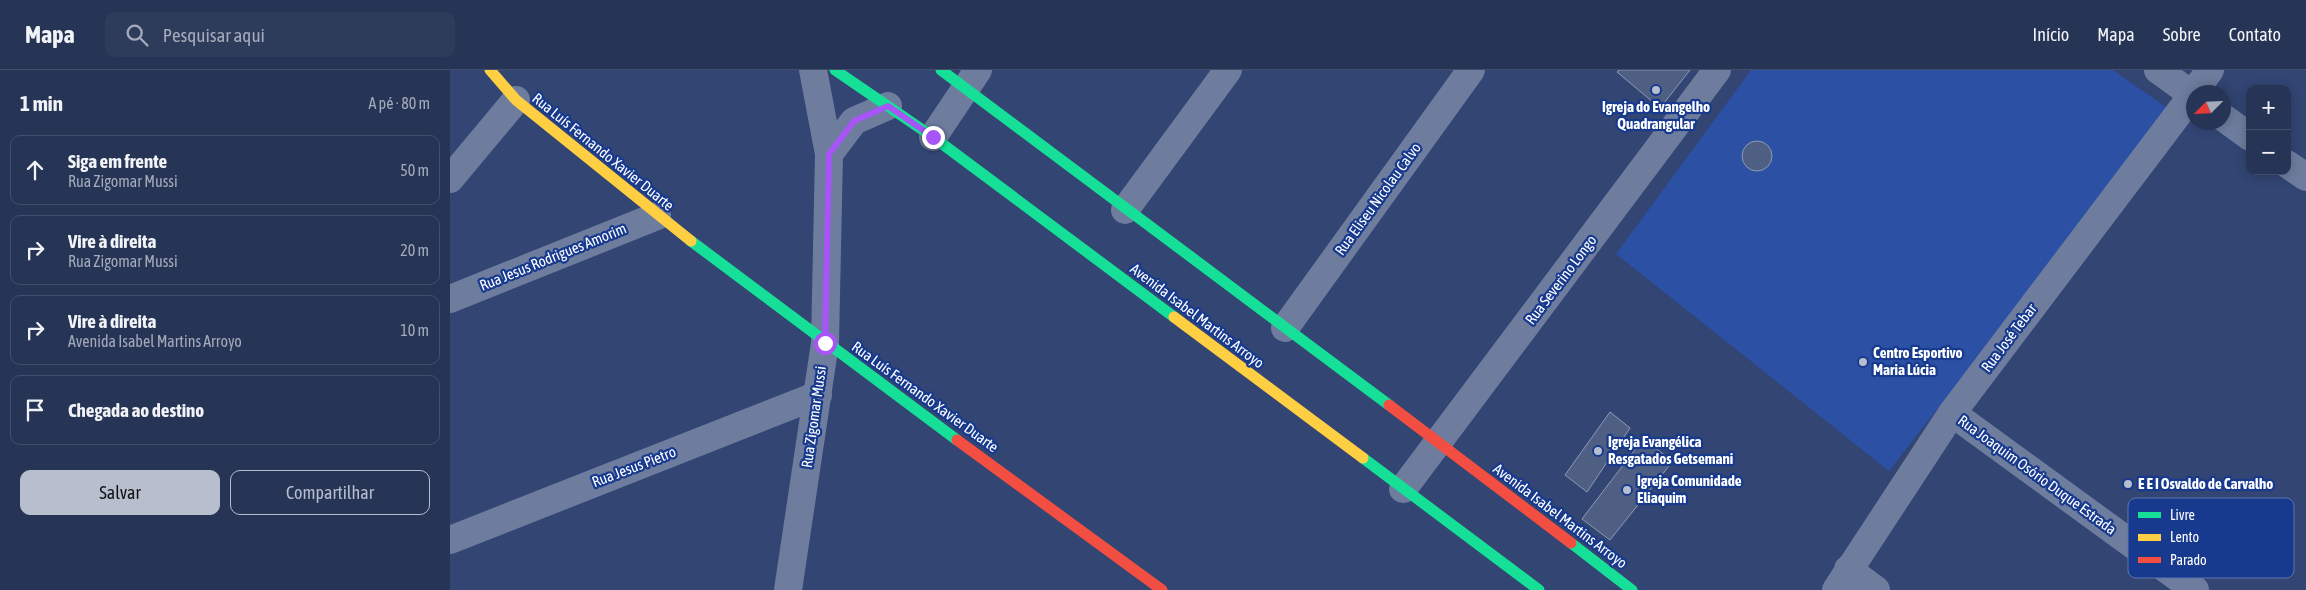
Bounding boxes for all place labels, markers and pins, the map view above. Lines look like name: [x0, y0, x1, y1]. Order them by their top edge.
marker: Igreja do Evangelho Quadrangular: [1650, 84, 1662, 96]
place label: Igreja do Evangelho Quadrangular: [1602, 98, 1710, 132]
place label: Centro Esportivo Maria Lúcia: [1873, 344, 1963, 378]
marker: Centro Esportivo Maria Lúcia: [1857, 356, 1869, 368]
place label: Igreja Evangélica Resgatados Getsemani: [1608, 433, 1733, 467]
marker: Igreja Evangélica Resgatados Getsemani: [1592, 445, 1604, 457]
place label: Igreja Comunidade Eliaquim: [1637, 472, 1742, 506]
place label: E E I Osvaldo de Carvalho: [2138, 475, 2273, 492]
marker: E E I Osvaldo de Carvalho: [2122, 478, 2134, 490]
marker: Igreja Comunidade Eliaquim: [1621, 484, 1633, 496]

